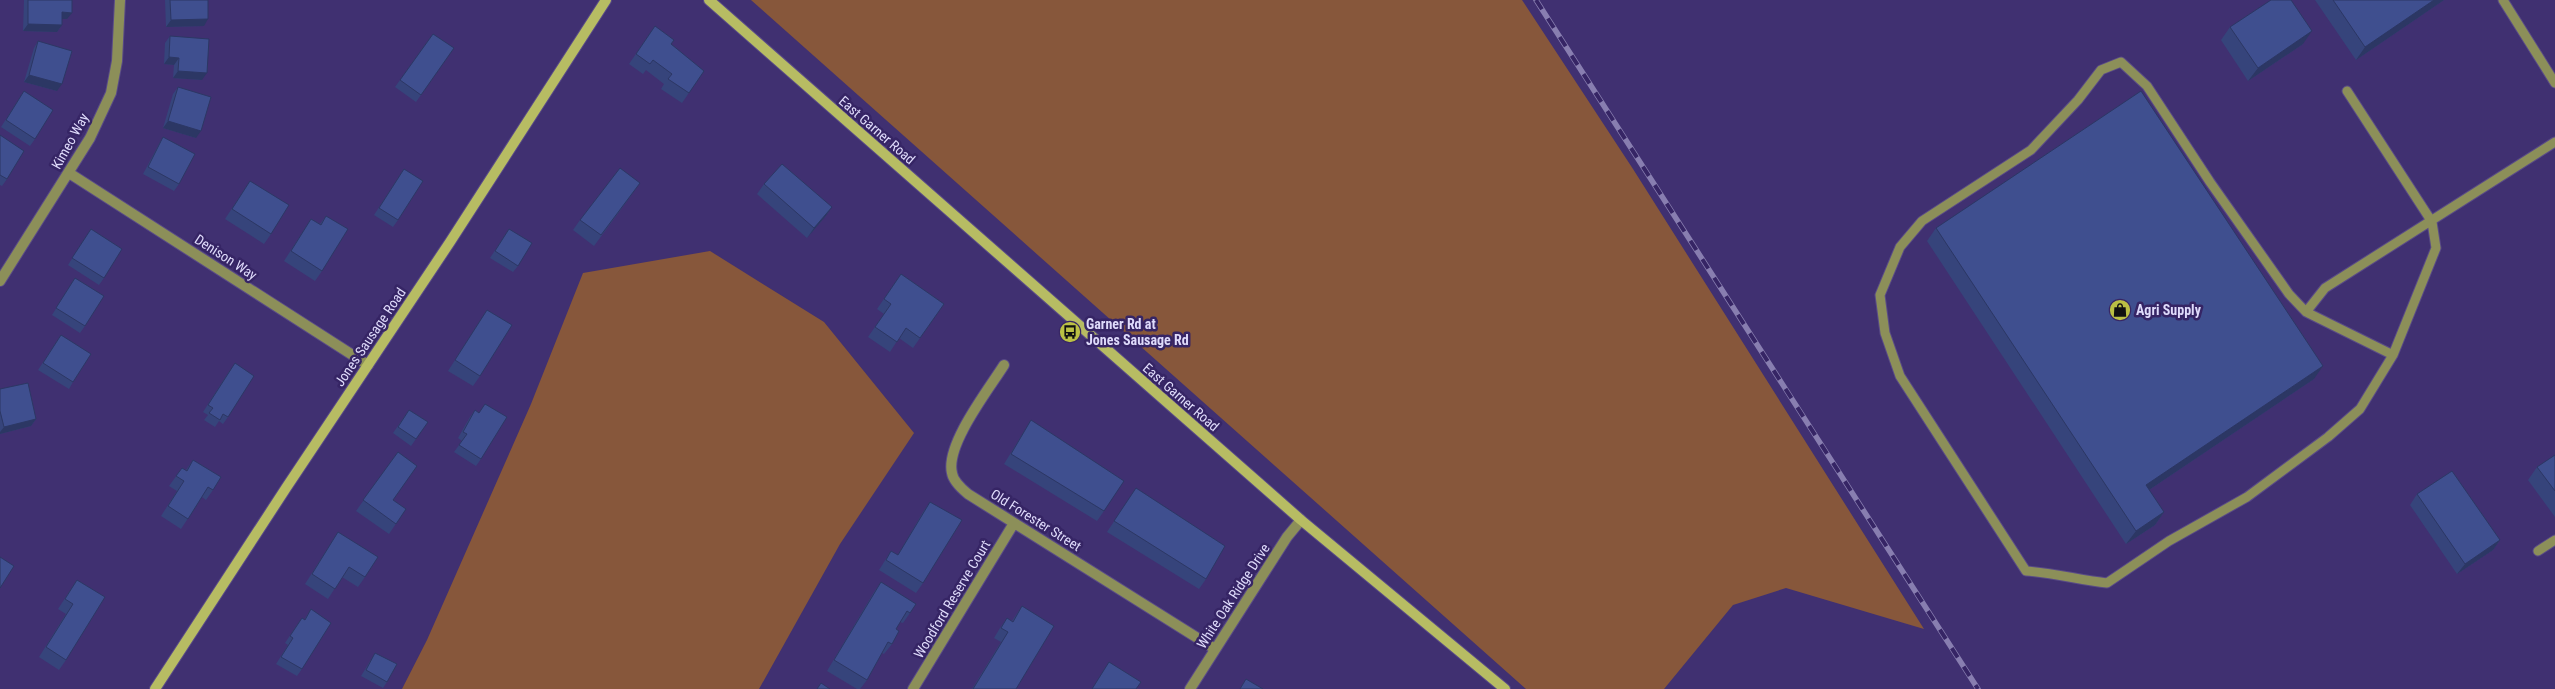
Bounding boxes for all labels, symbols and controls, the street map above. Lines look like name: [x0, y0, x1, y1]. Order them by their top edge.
street label: East Garner Road: [836, 93, 918, 167]
street label: Kimeo Way: [48, 110, 92, 172]
street label: Denison Way: [192, 231, 260, 283]
street label: Jones Sausage Road: [331, 285, 409, 389]
shop icon: Agri Supply: [2108, 298, 2132, 322]
place label: Agri Supply: [2136, 302, 2202, 318]
place label: Garner Rd at Jones Sausage Rd: [1086, 316, 1189, 348]
bus stop icon: Garner Rd at Jones Sausage Rd: [1058, 320, 1082, 344]
street label: East Garner Road: [1140, 360, 1222, 434]
street label: Old Forester Street: [988, 486, 1084, 554]
street label: Woodford Reserve Court: [910, 537, 994, 661]
street label: White Oak Ridge Drive: [1193, 540, 1273, 651]

